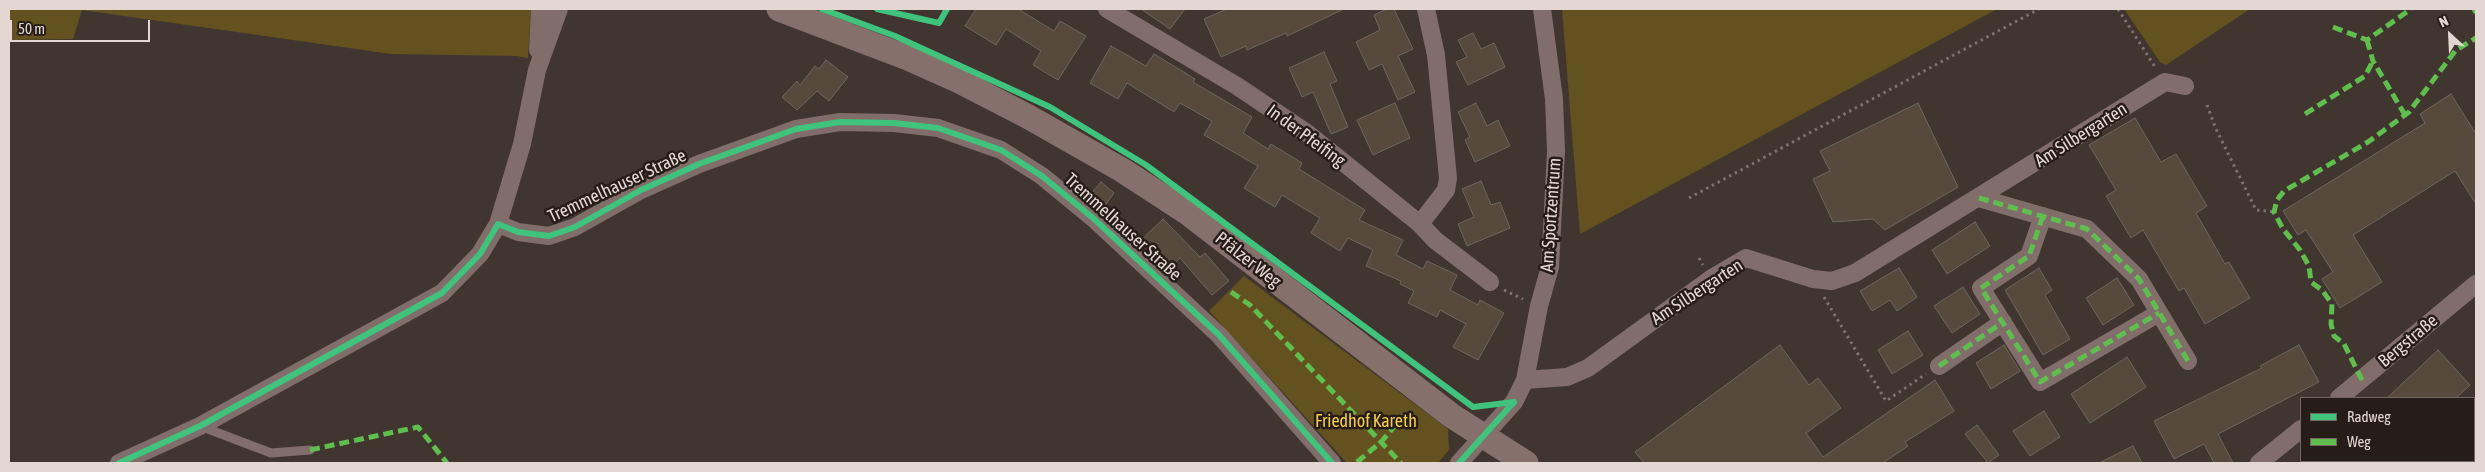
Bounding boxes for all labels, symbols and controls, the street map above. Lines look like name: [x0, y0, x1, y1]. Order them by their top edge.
scale bar: [12, 10, 152, 42]
north arrow: [2425, 10, 2475, 60]
text: N: [2437, 12, 2451, 30]
text: 50 m: [18, 20, 45, 37]
street label: Am Silbergarten: [2031, 98, 2131, 172]
street label: In der Pfeifing: [1262, 100, 1350, 172]
street label: Tremmelhauser Straße: [544, 145, 690, 227]
street label: Am Sportzentrum: [1536, 157, 1566, 273]
street label: Tremmelhauser Straße: [1060, 169, 1186, 285]
street label: Pfälzer Weg: [1211, 228, 1285, 292]
street label: Am Silbergarten: [1647, 254, 1747, 330]
street label: Bergstraße: [2374, 310, 2442, 372]
legend: [2300, 397, 2475, 462]
text: Radweg: [2347, 408, 2391, 425]
park label: Friedhof Kareth: [1315, 410, 1417, 432]
text: Weg: [2347, 433, 2371, 450]

